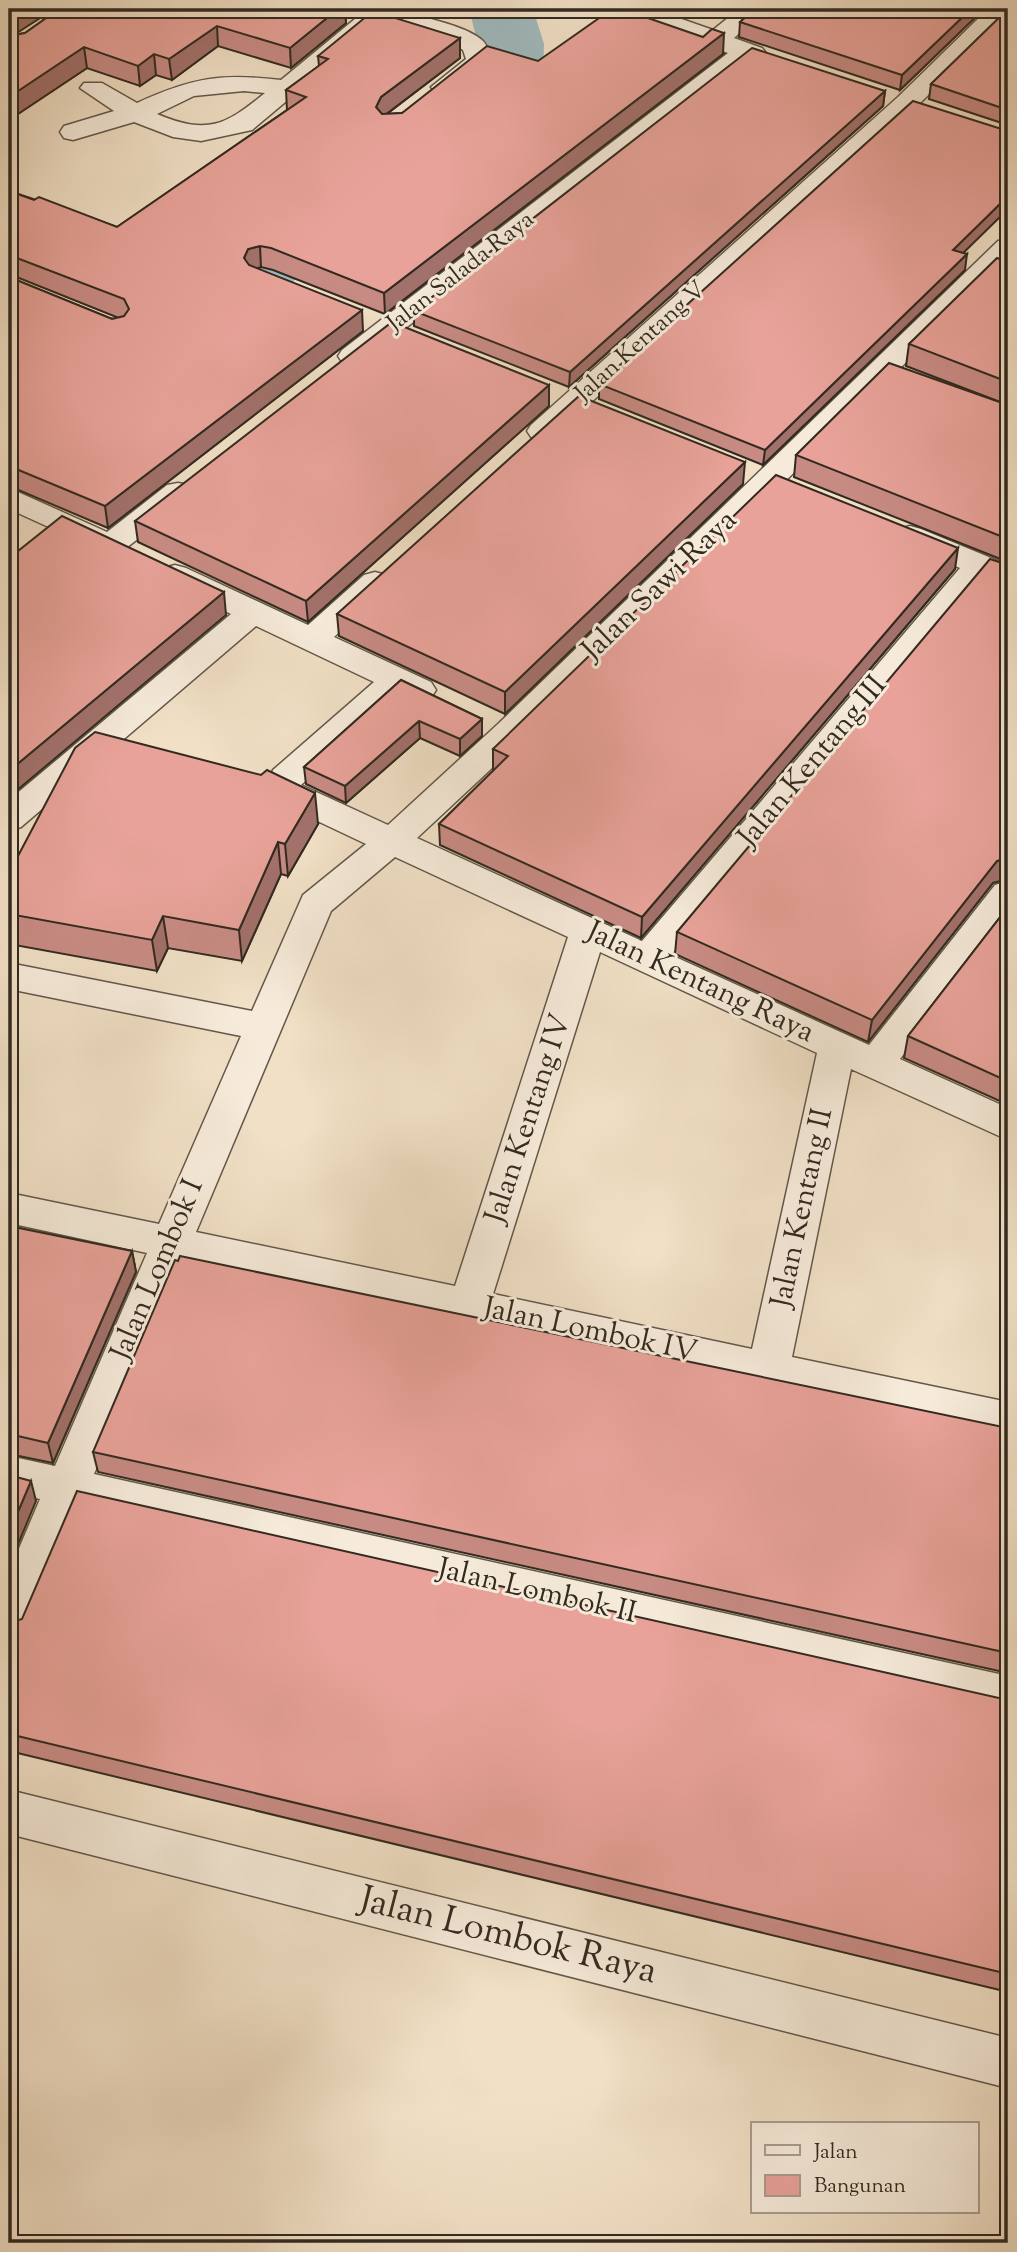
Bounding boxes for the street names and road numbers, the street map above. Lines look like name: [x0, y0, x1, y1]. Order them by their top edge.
street label: Jalan Salada Raya: [379, 204, 542, 342]
street label: Jalan Kentang V: [566, 274, 714, 411]
street label: Jalan Sawi Raya: [571, 501, 747, 673]
street label: Jalan Kentang III: [727, 667, 898, 859]
street label: Jalan Kentang Raya: [577, 910, 821, 1055]
street label: Jalan Kentang IV: [474, 1009, 583, 1231]
street label: Jalan Kentang II: [760, 1104, 845, 1314]
street label: Jalan Lombok I: [100, 1173, 216, 1369]
street label: Jalan Lombok IV: [477, 1287, 701, 1375]
street label: Jalan Lombok II: [431, 1548, 641, 1636]
street label: Jalan Lombok Raya: [352, 1873, 662, 2000]

